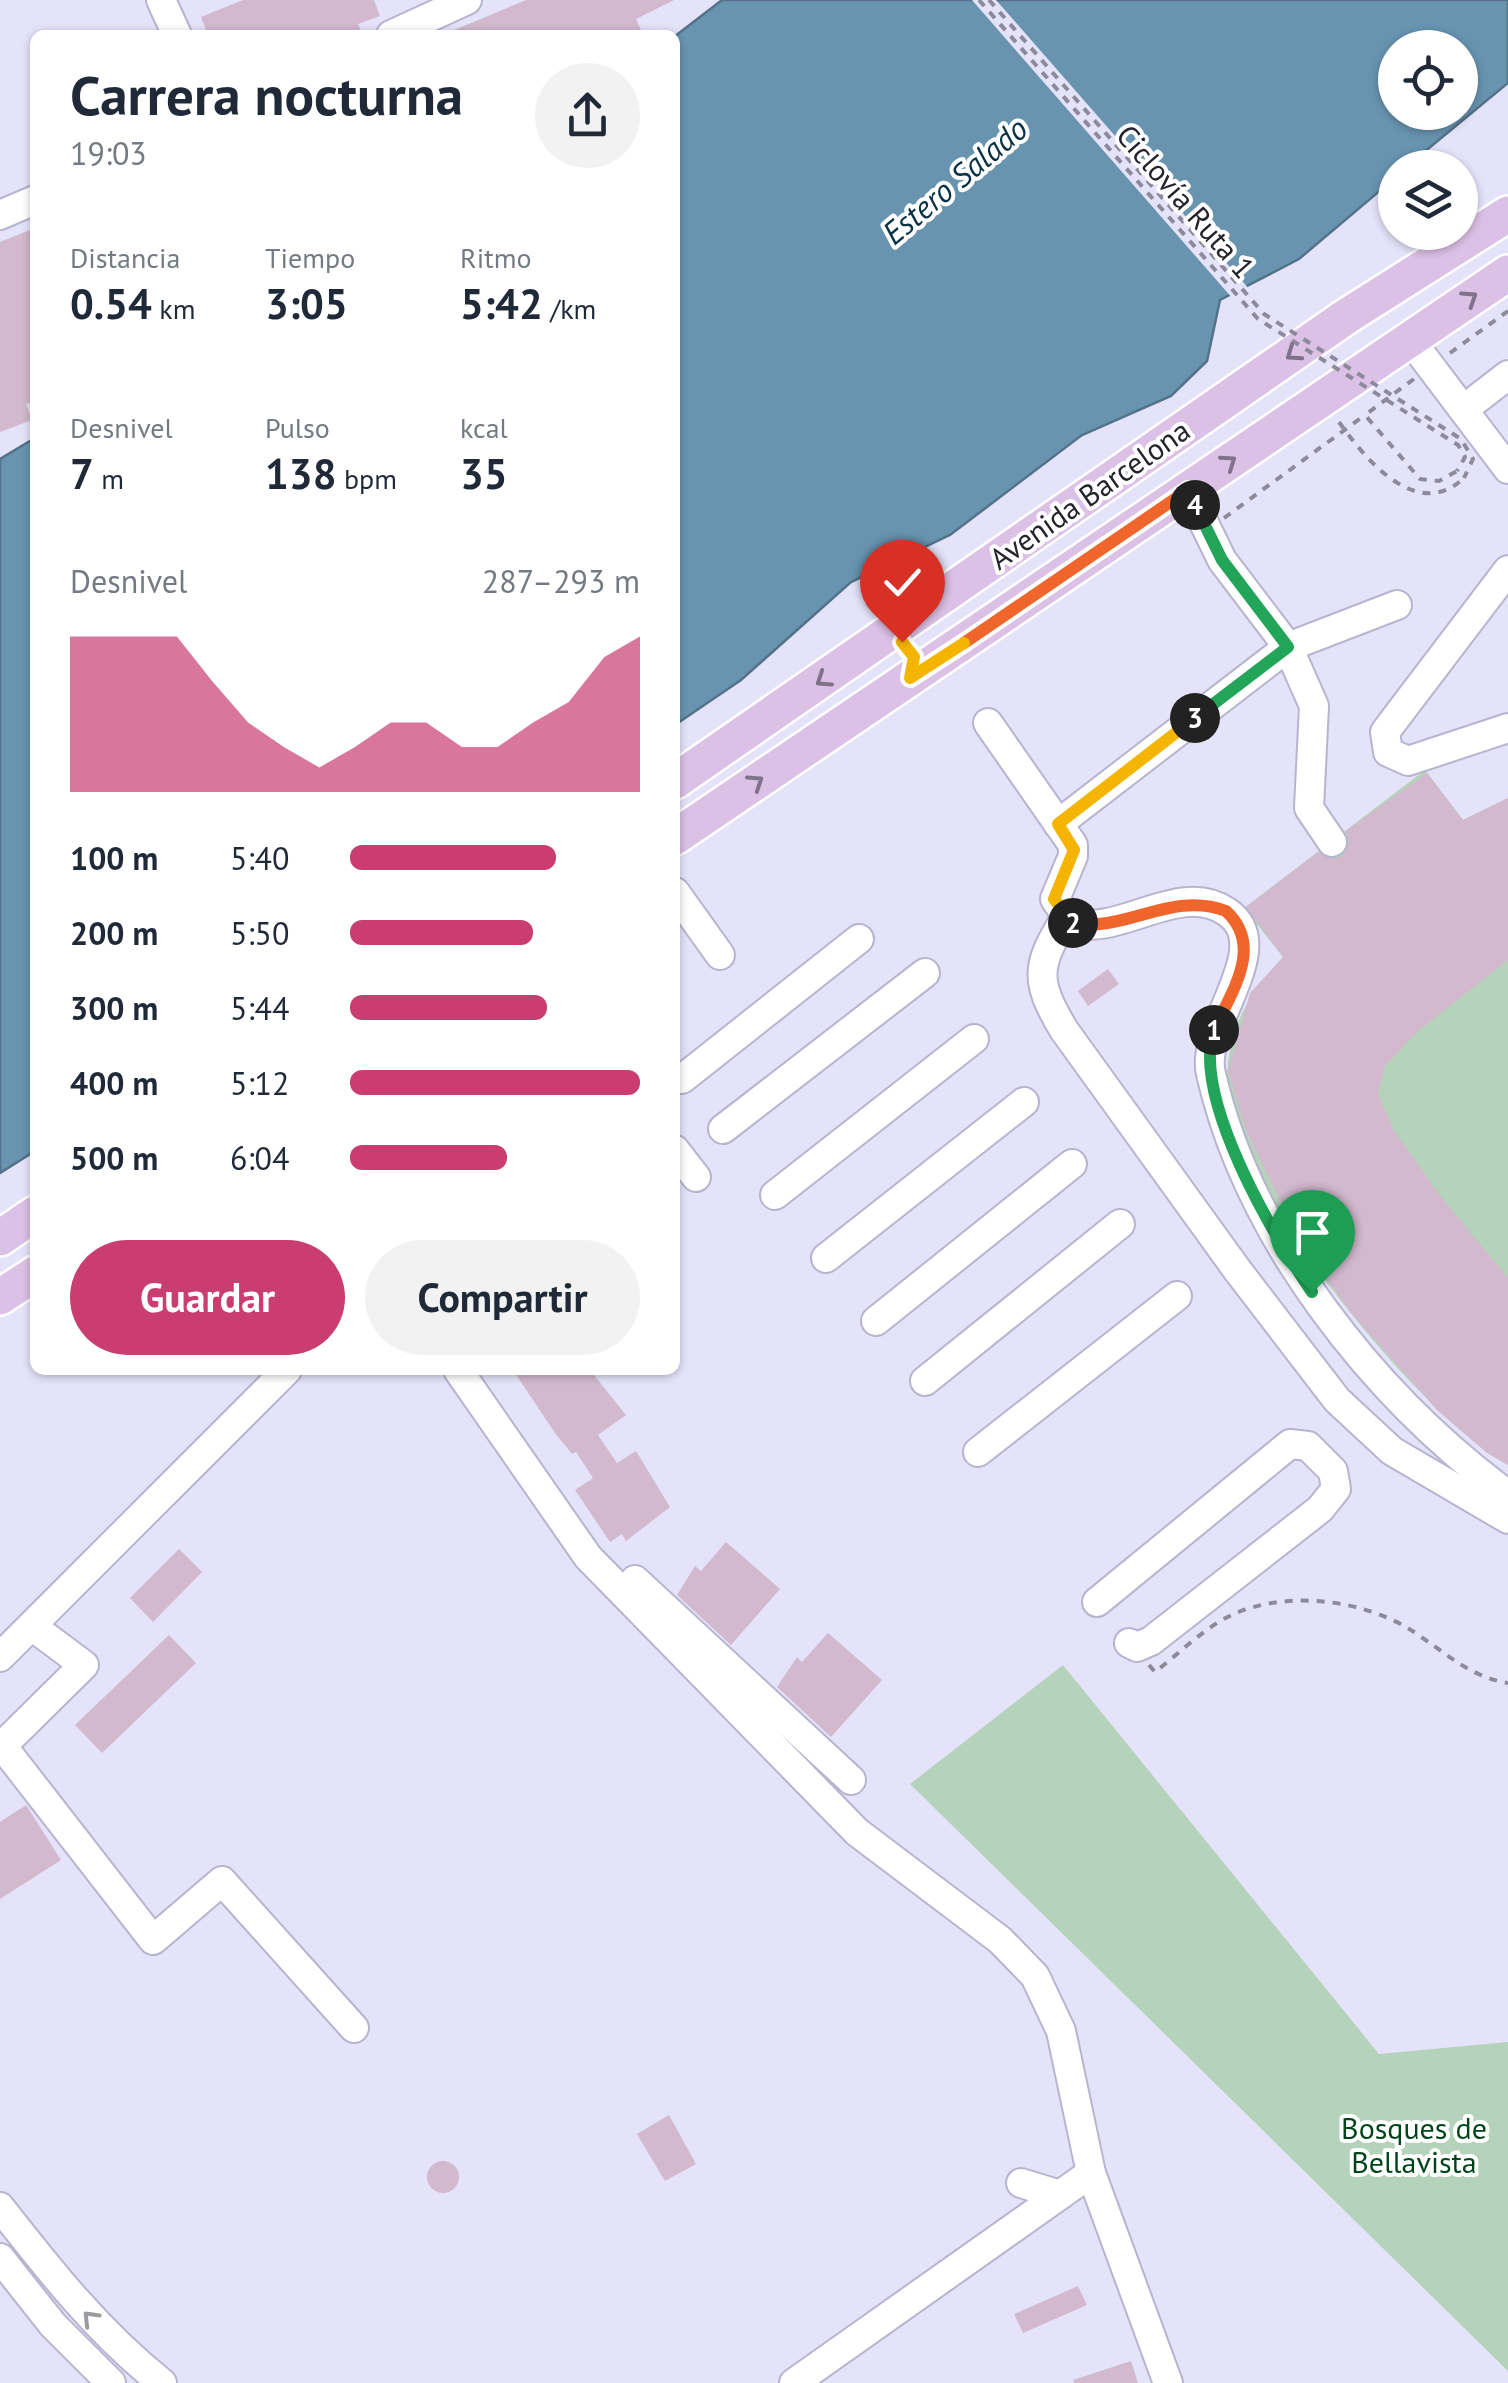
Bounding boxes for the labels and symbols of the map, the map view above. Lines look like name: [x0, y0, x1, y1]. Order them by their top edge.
water label: Estero Salado: [873, 107, 1036, 253]
street label: Ciclovía Ruta 1: [1109, 116, 1264, 286]
one-way arrow: [1459, 291, 1477, 310]
one-way arrow: [1286, 342, 1305, 360]
street label: Avenida Barcelona: [981, 410, 1197, 577]
one-way arrow: [1217, 456, 1236, 474]
pin: 4: [1170, 480, 1220, 530]
pin: [860, 540, 945, 643]
one-way arrow: [815, 668, 834, 686]
pin: 3: [1170, 693, 1220, 743]
one-way arrow: [744, 776, 763, 794]
pin: 2: [1048, 898, 1098, 948]
pin: 1: [1189, 1005, 1239, 1055]
pin: [1270, 1190, 1355, 1293]
park label: Bosques de Bellavista: [1341, 2108, 1487, 2181]
one-way arrow: [84, 2311, 102, 2329]

